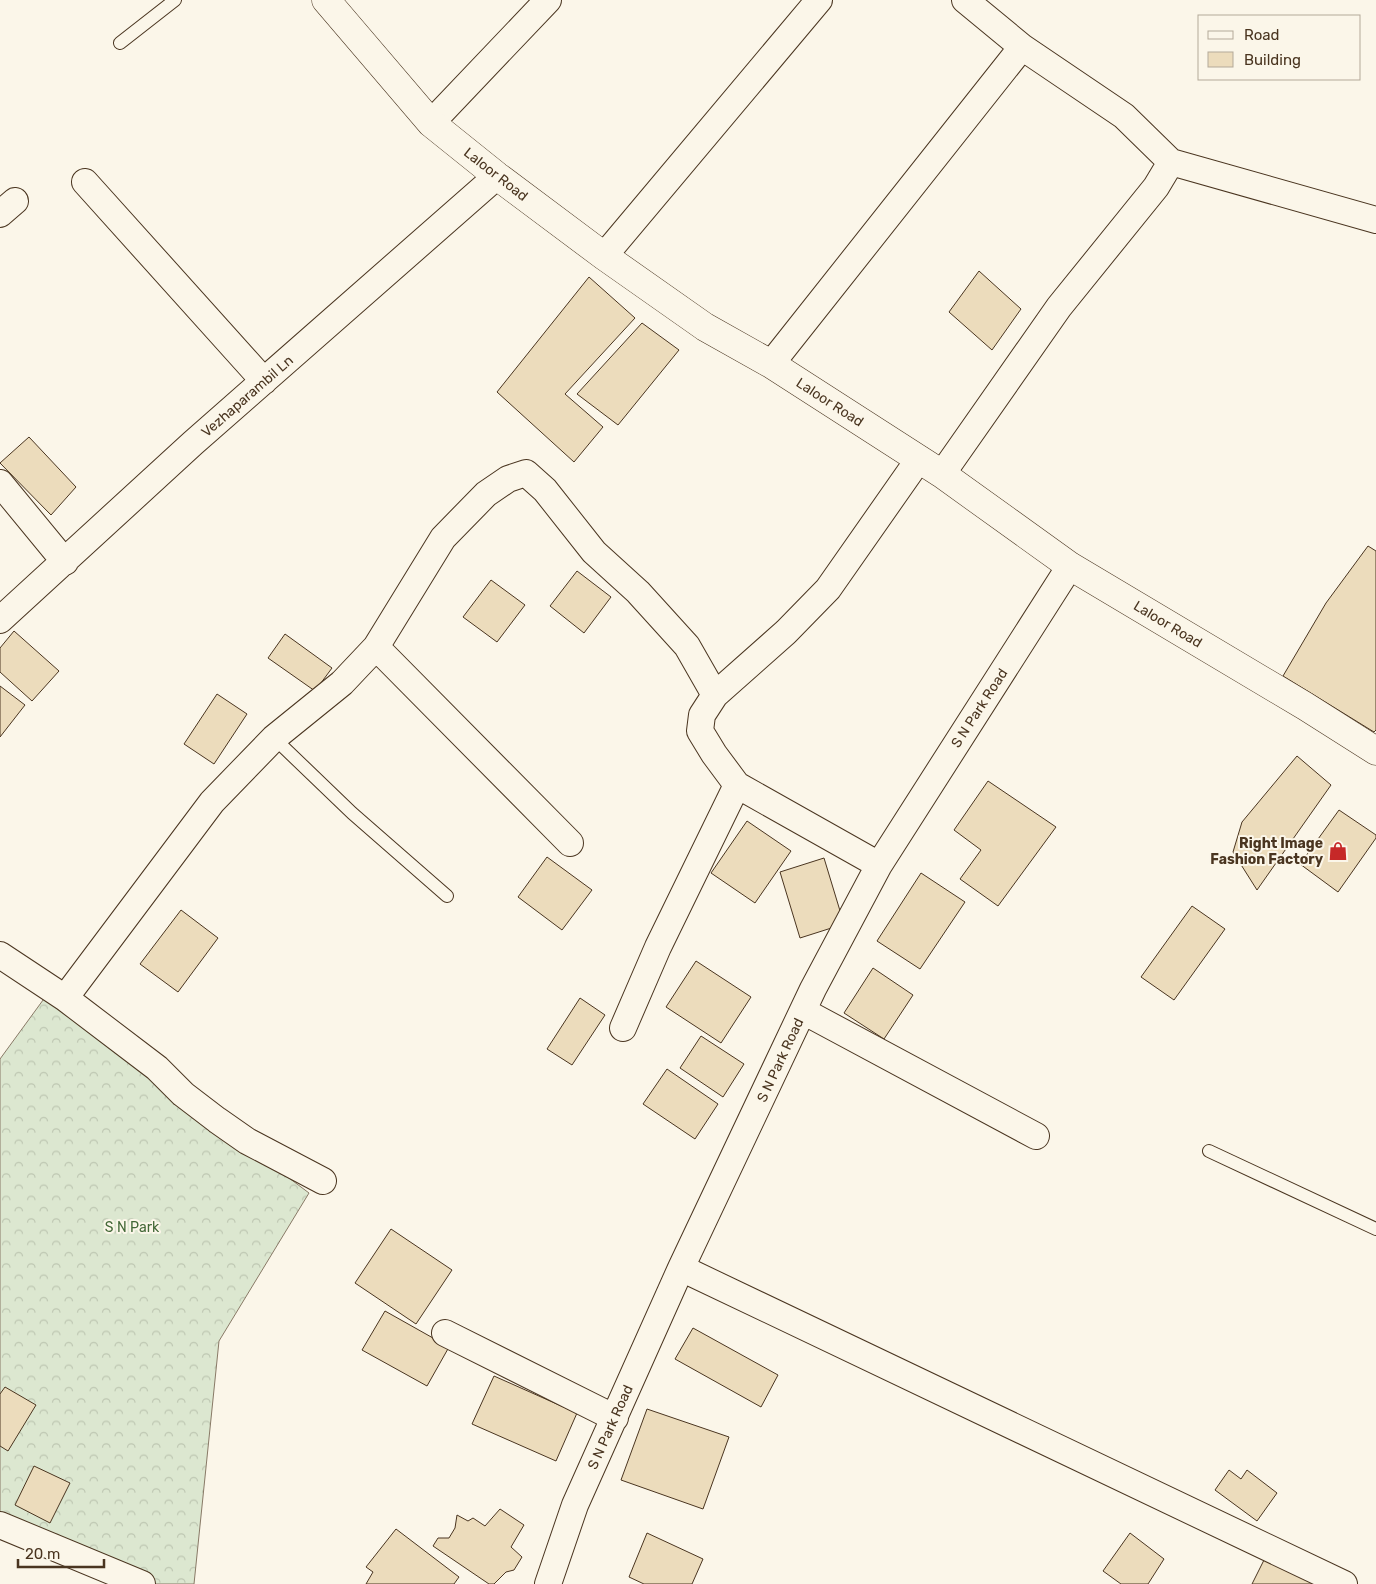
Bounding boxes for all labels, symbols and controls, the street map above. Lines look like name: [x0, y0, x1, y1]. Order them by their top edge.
legend: [1198, 15, 1361, 80]
text: Road: [1244, 26, 1280, 44]
text: Building: [1244, 51, 1301, 69]
street label: Laloor Road: [460, 144, 531, 205]
street label: Vezhaparambil Ln: [198, 352, 297, 441]
street label: Laloor Road: [793, 374, 867, 430]
street label: Laloor Road: [1130, 597, 1205, 651]
street label: S N Park Road: [948, 666, 1011, 751]
place label: Right Image Fashion Factory: [1210, 835, 1324, 868]
shop icon: Right Image Fashion Factory: [1327, 840, 1349, 862]
street label: S N Park Road: [754, 1015, 807, 1105]
park label: S N Park: [105, 1219, 160, 1236]
street label: S N Park Road: [584, 1382, 637, 1472]
scale bar: [18, 1536, 104, 1568]
text: 20 m: [25, 1545, 60, 1563]

